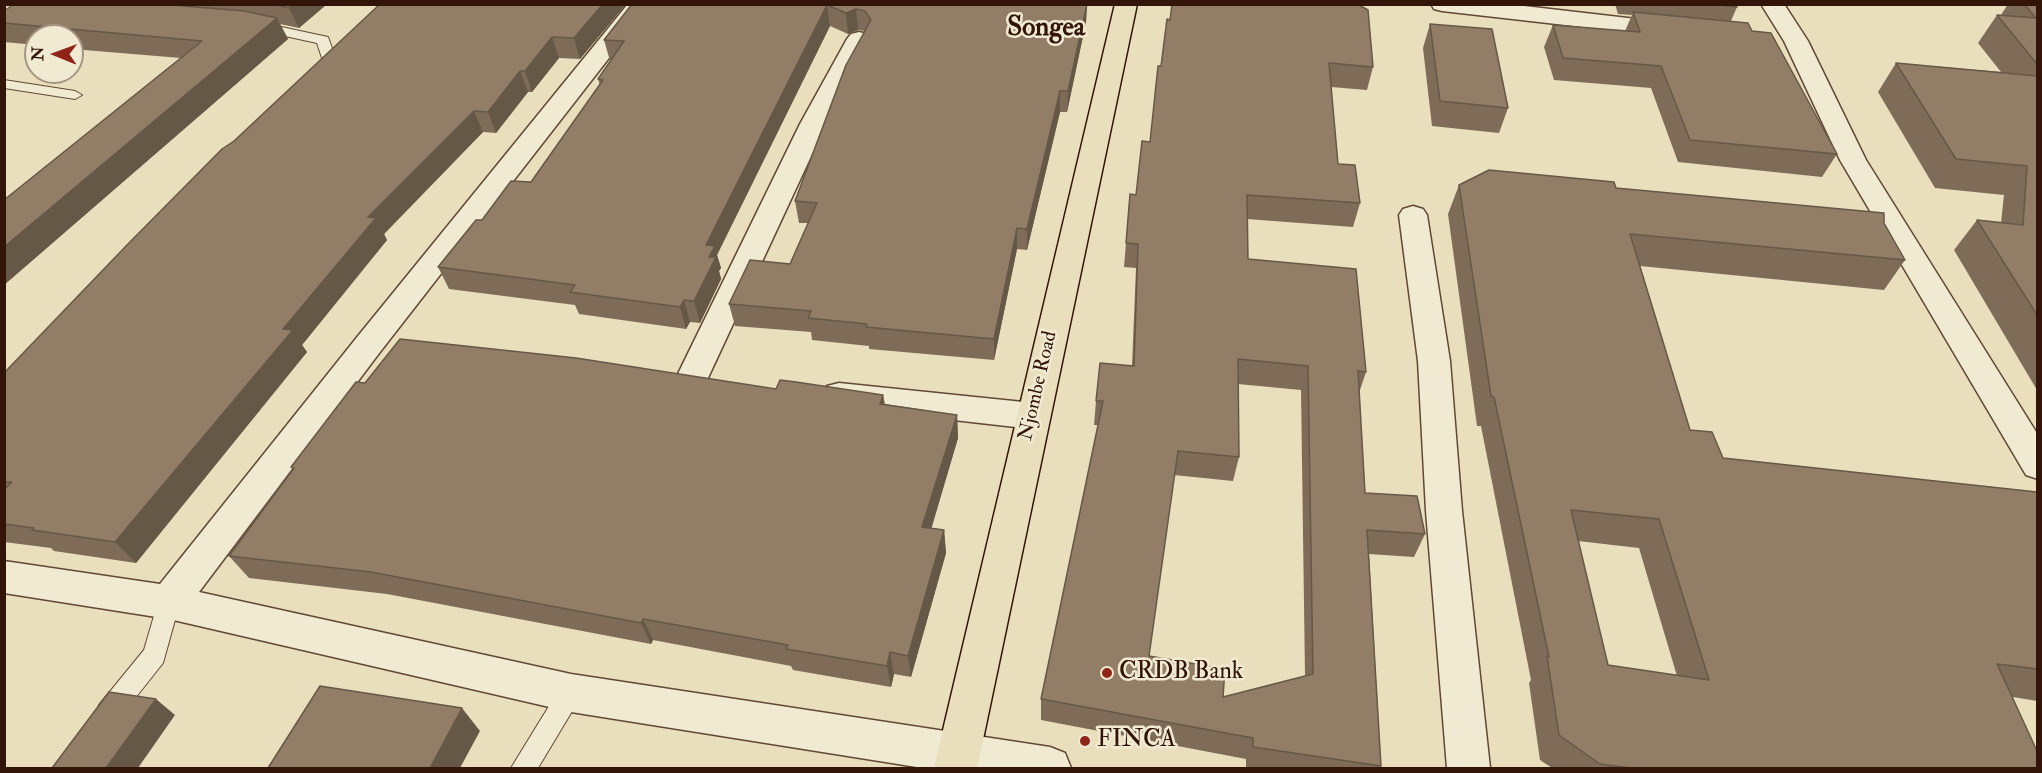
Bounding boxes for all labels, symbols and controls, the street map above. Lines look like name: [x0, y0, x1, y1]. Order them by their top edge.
district label: Songea: [1007, 13, 1085, 45]
north arrow: [24, 24, 84, 84]
text: N: [28, 46, 48, 61]
street label: Njombe Road: [1015, 329, 1063, 443]
place label: CRDB Bank: [1119, 659, 1243, 687]
marker: CRDB Bank: [1100, 666, 1114, 680]
place label: FINCA: [1097, 727, 1176, 755]
marker: FINCA: [1078, 734, 1092, 748]

